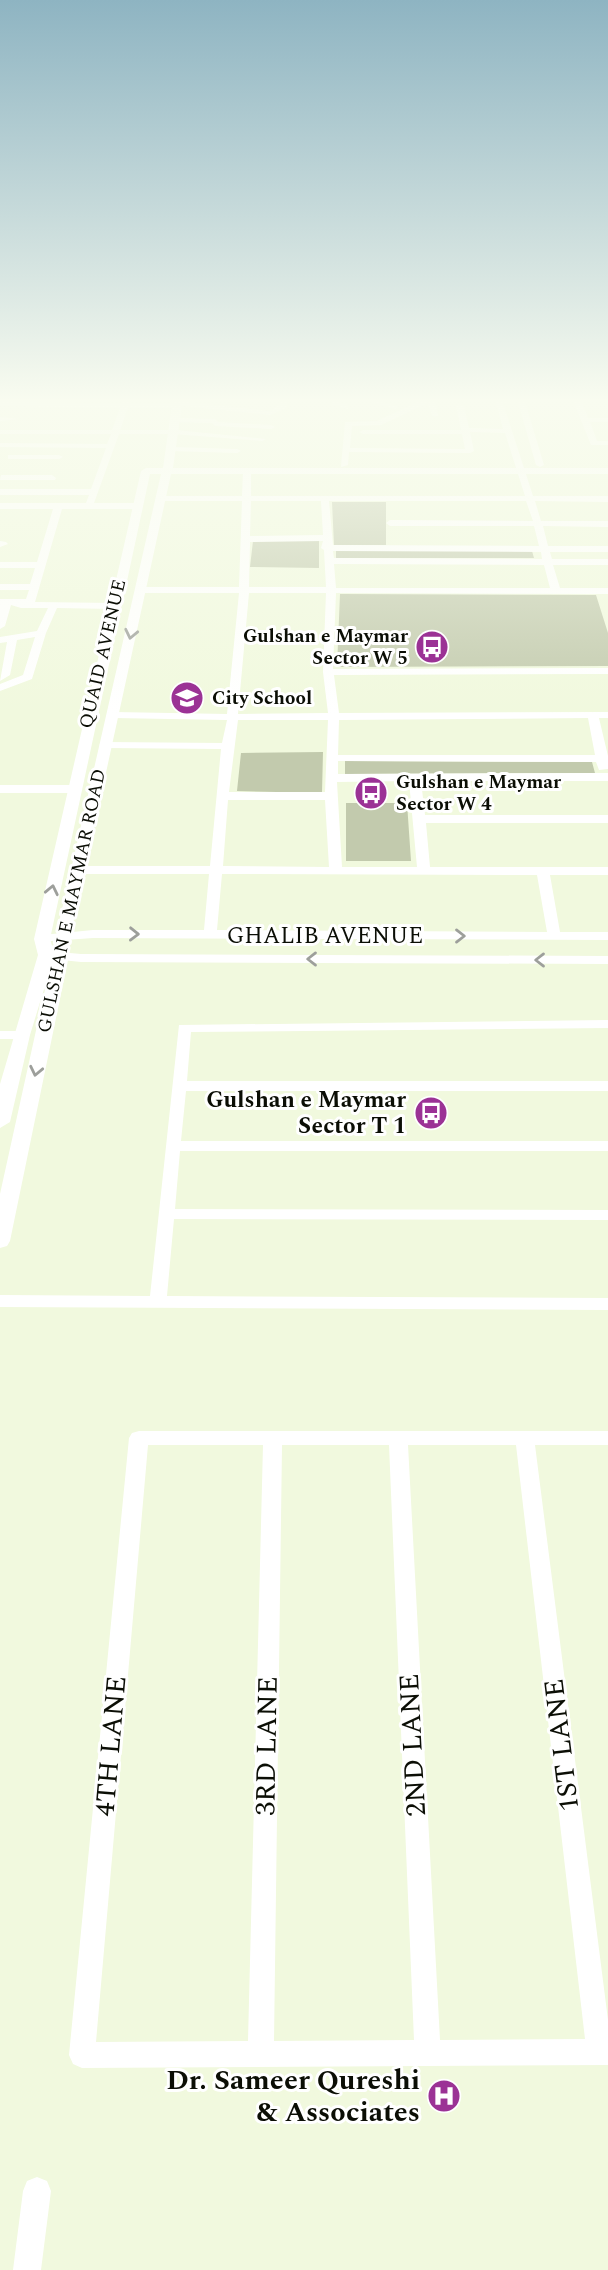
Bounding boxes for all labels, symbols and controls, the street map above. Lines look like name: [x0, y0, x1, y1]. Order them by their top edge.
street label: QUAID AVENUE: [72, 576, 134, 732]
place label: Gulshan e Maymar Sector W 5: [243, 622, 409, 673]
one-way arrow: [124, 628, 139, 640]
bus stop icon: Gulshan e Maymar Sector W 5: [413, 628, 451, 666]
school or university icon: City School: [168, 679, 206, 717]
place label: City School: [212, 684, 312, 713]
street label: GULSHAN E MAYMAR ROAD: [30, 766, 114, 1036]
place label: Gulshan e Maymar Sector W 4: [396, 768, 562, 819]
bus stop icon: Gulshan e Maymar Sector W 4: [352, 774, 390, 812]
one-way arrow: [43, 884, 58, 896]
street label: GHALIB AVENUE: [227, 919, 423, 954]
one-way arrow: [129, 927, 140, 942]
one-way arrow: [455, 928, 465, 944]
one-way arrow: [307, 951, 317, 967]
one-way arrow: [534, 952, 545, 968]
one-way arrow: [30, 1065, 45, 1077]
place label: Gulshan e Maymar Sector T 1: [206, 1083, 406, 1144]
bus stop icon: Gulshan e Maymar Sector T 1: [412, 1094, 450, 1132]
street label: 2ND LANE: [388, 1672, 438, 1818]
street label: 4TH LANE: [83, 1674, 139, 1818]
street label: 3RD LANE: [244, 1676, 290, 1816]
street label: 1ST LANE: [533, 1676, 591, 1814]
place label: Dr. Sameer Qureshi & Associates: [166, 2059, 420, 2134]
hospital icon: Dr. Sameer Qureshi & Associates: [425, 2077, 463, 2115]

